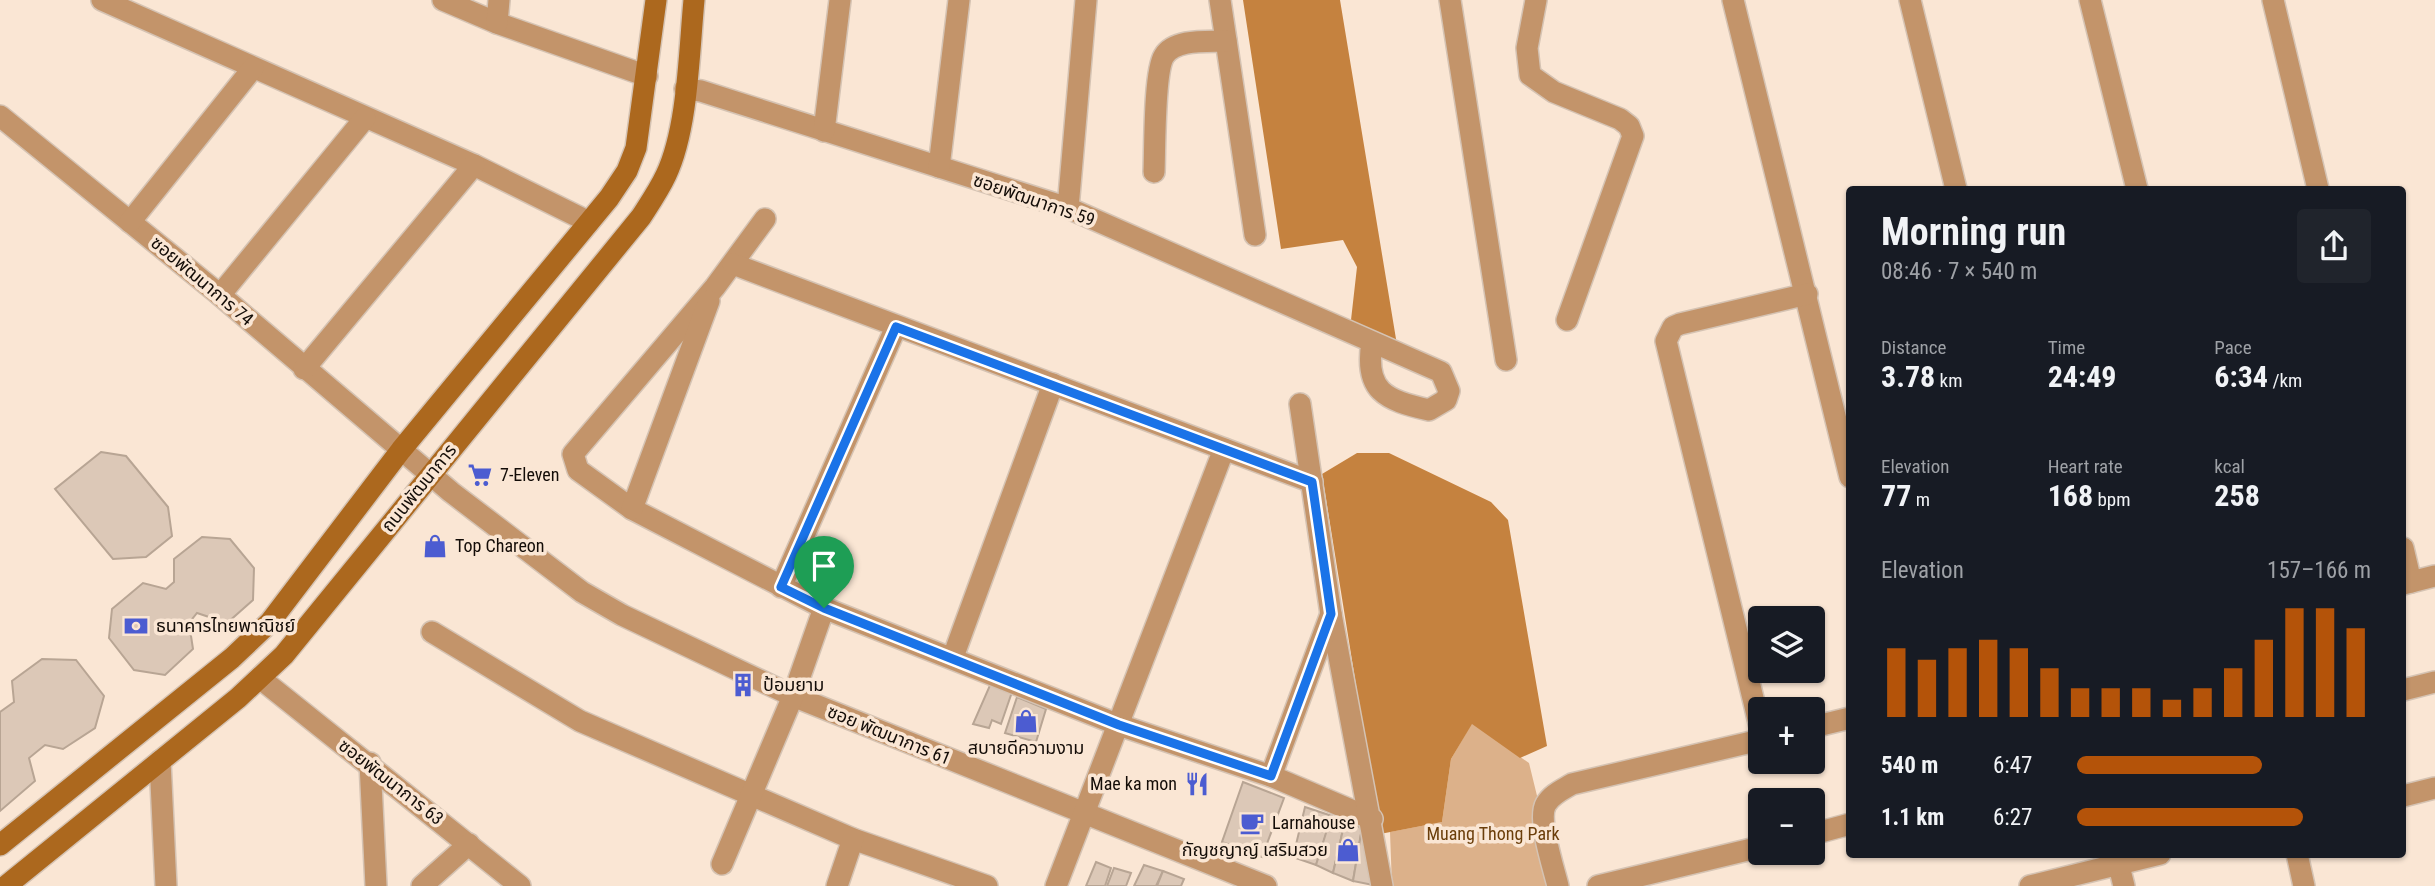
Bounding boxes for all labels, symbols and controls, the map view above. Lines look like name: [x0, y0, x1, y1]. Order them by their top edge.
street label: ซอยพัฒนาการ 59: [971, 169, 1098, 230]
button: share: [2297, 209, 2371, 283]
text: Morning run: [1881, 210, 2066, 254]
street label: ซอยพัฒนาการ 74: [147, 232, 258, 330]
text: 08:46 · 7 × 540 m: [1881, 258, 2037, 285]
text: Distance: [1881, 336, 1946, 359]
text: Time: [2048, 336, 2085, 359]
text: Pace: [2214, 336, 2252, 359]
text: 3.78: [1881, 359, 1935, 394]
text: 24:49: [2048, 359, 2117, 394]
text: 6:34: [2214, 359, 2268, 394]
text: km: [1935, 369, 1962, 392]
text: /km: [2268, 369, 2302, 392]
street label: ถนนพัฒนาการ: [377, 439, 461, 536]
text: Elevation: [1881, 455, 1949, 478]
text: Heart rate: [2048, 455, 2123, 478]
text: kcal: [2214, 455, 2245, 478]
supermarket icon: 7-Eleven: [466, 461, 494, 489]
place label: 7-Eleven: [500, 464, 560, 485]
text: 77: [1881, 478, 1911, 513]
text: 168: [2048, 478, 2093, 513]
text: 258: [2214, 478, 2260, 513]
text: m: [1911, 488, 1930, 511]
text: bpm: [2093, 488, 2131, 511]
shop icon: Top Chareon: [421, 532, 449, 560]
place label: Top Chareon: [455, 535, 545, 556]
pin: [794, 536, 854, 608]
icon: arrive: [805, 547, 843, 585]
text: Elevation: [1881, 557, 1964, 584]
text: 157–166 m: [2267, 557, 2371, 584]
map controls: [1748, 606, 1825, 865]
button: layers: [1748, 606, 1825, 683]
bank icon: ธนาคารไทยพาณิชย์: [122, 612, 150, 640]
place label: ธนาคารไทยพาณิชย์: [156, 615, 295, 636]
building icon: ป้อมยาม: [729, 671, 757, 699]
place label: ป้อมยาม: [763, 674, 824, 695]
button: +: [1748, 697, 1825, 774]
street label: ซอย พัฒนาการ 61: [824, 700, 954, 769]
shop icon: สบายดีความงาม: [1012, 707, 1040, 735]
street label: ซอยพัฒนาการ 63: [335, 734, 448, 829]
place label: สบายดีความงาม: [968, 737, 1084, 758]
text: 540 m: [1881, 752, 1938, 779]
text: 6:47: [1993, 752, 2032, 779]
restaurant icon: Mae ka mon: [1183, 770, 1211, 798]
place label: Mae ka mon: [1090, 773, 1177, 794]
button: −: [1748, 788, 1825, 865]
text: 1.1 km: [1881, 804, 1944, 831]
text: 6:27: [1993, 804, 2032, 831]
cafe icon: Larnahouse: [1238, 809, 1266, 837]
place label: Larnahouse: [1272, 812, 1355, 833]
park label: Muang Thong Park: [1426, 823, 1560, 844]
shop icon: กัญชญาญ์ เสริมสวย: [1334, 836, 1362, 864]
place label: กัญชญาญ์ เสริมสวย: [1182, 839, 1328, 860]

